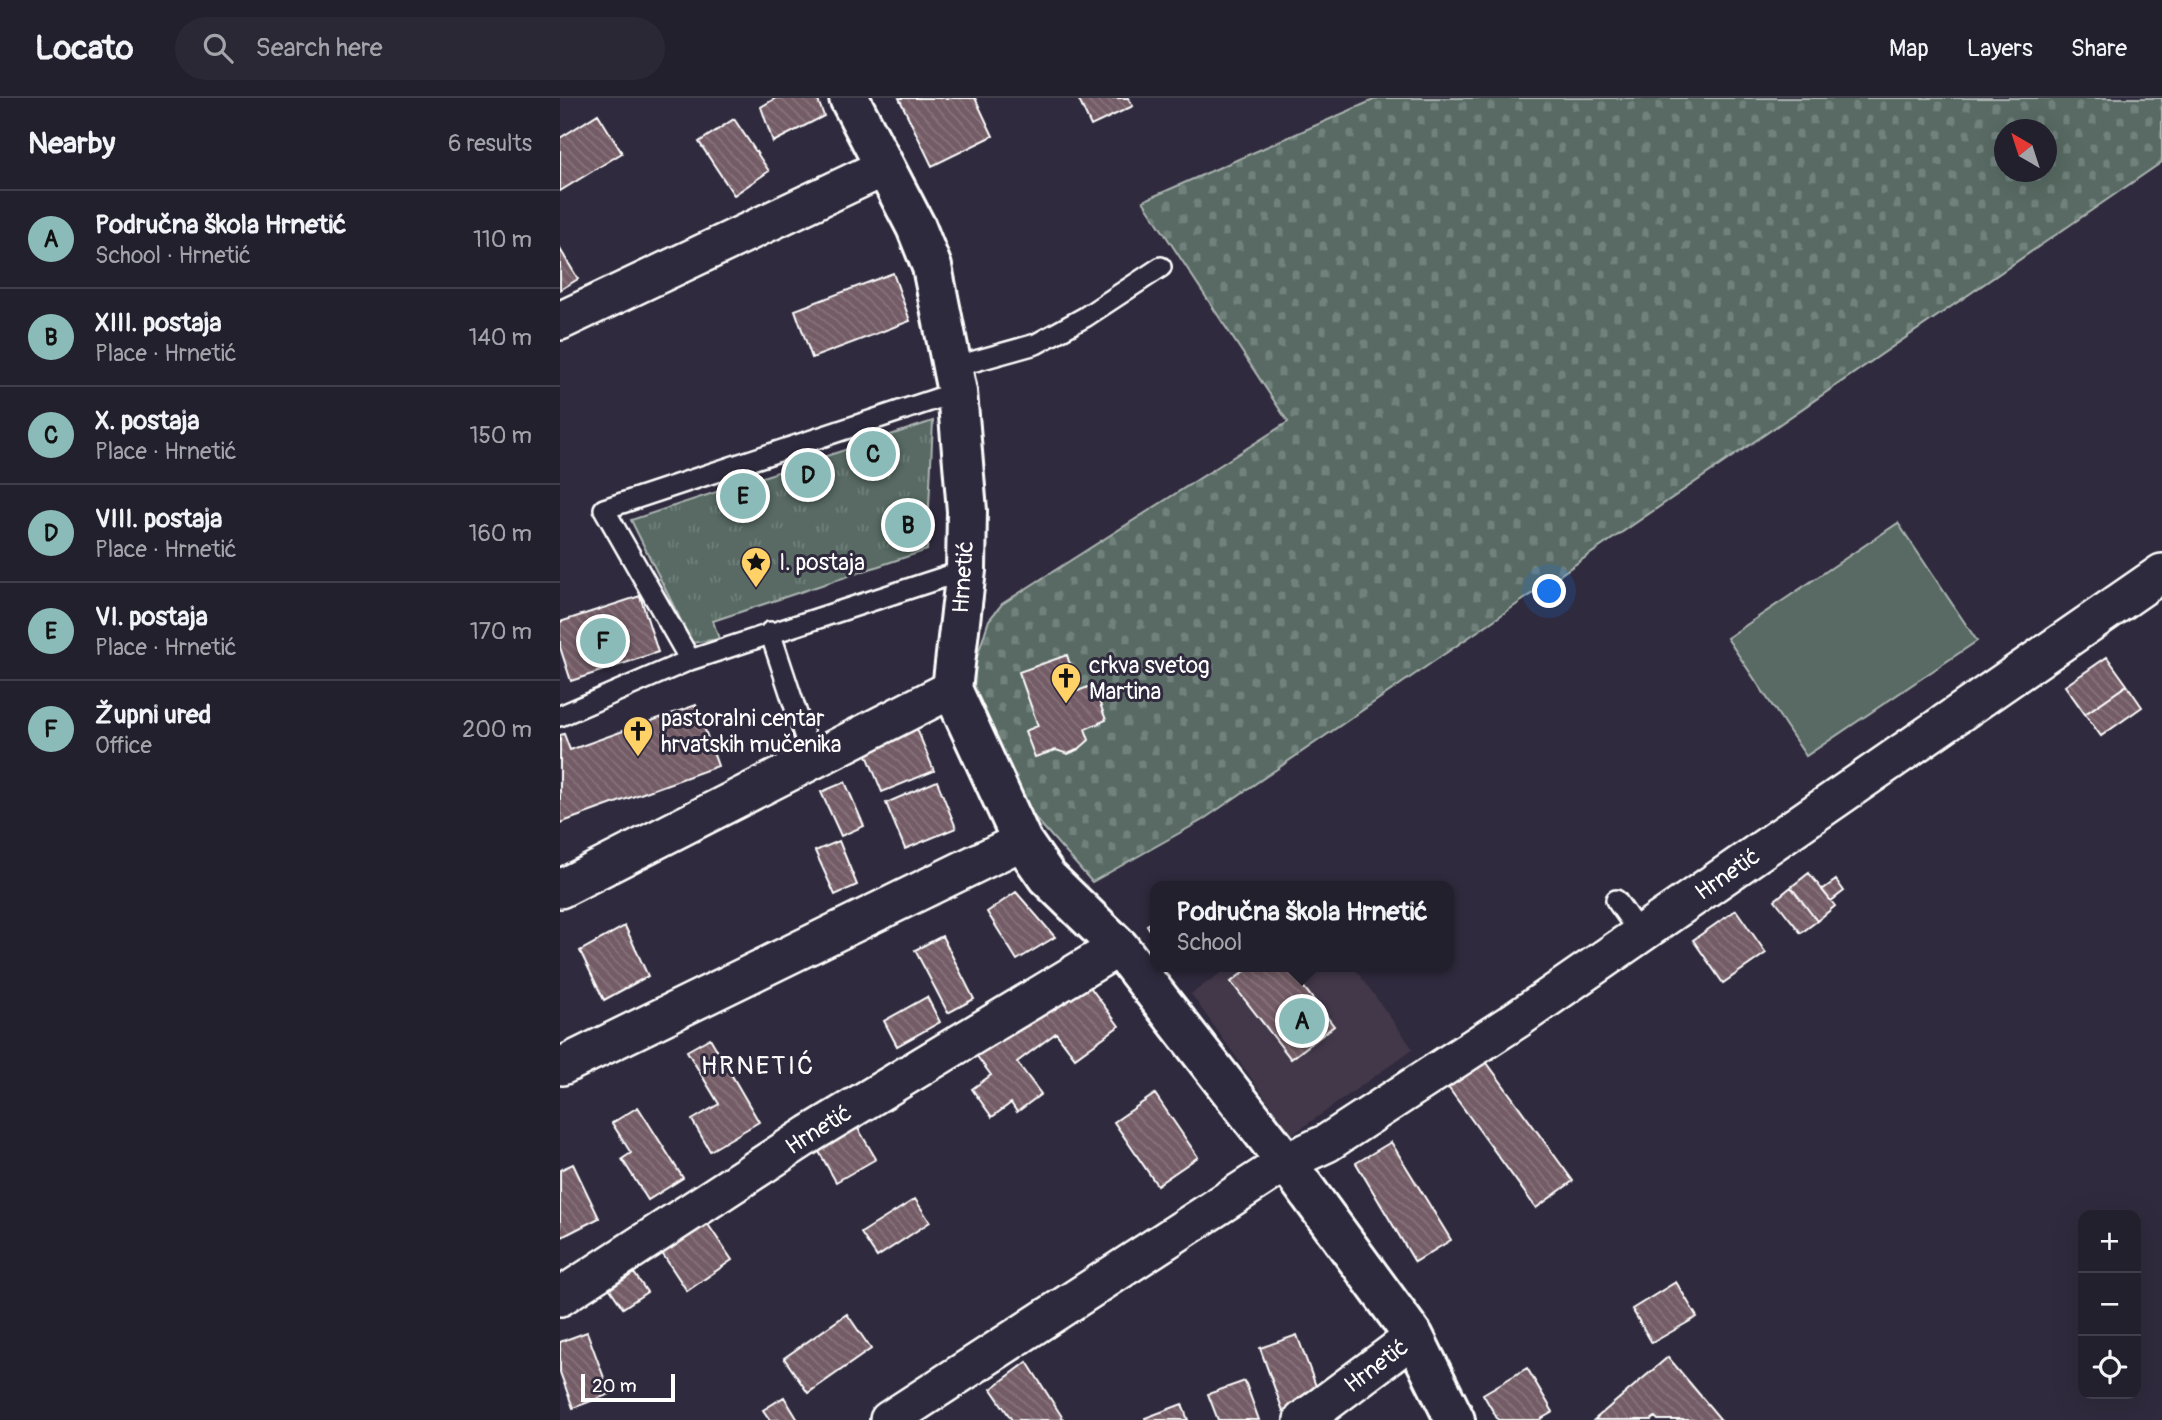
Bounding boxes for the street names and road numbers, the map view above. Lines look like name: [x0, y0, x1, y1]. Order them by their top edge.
street label: Hrnetić: [946, 540, 980, 614]
street label: Hrnetić: [1689, 841, 1765, 906]
street label: Hrnetić: [780, 1098, 857, 1161]
street label: Hrnetić: [1338, 1332, 1414, 1399]

